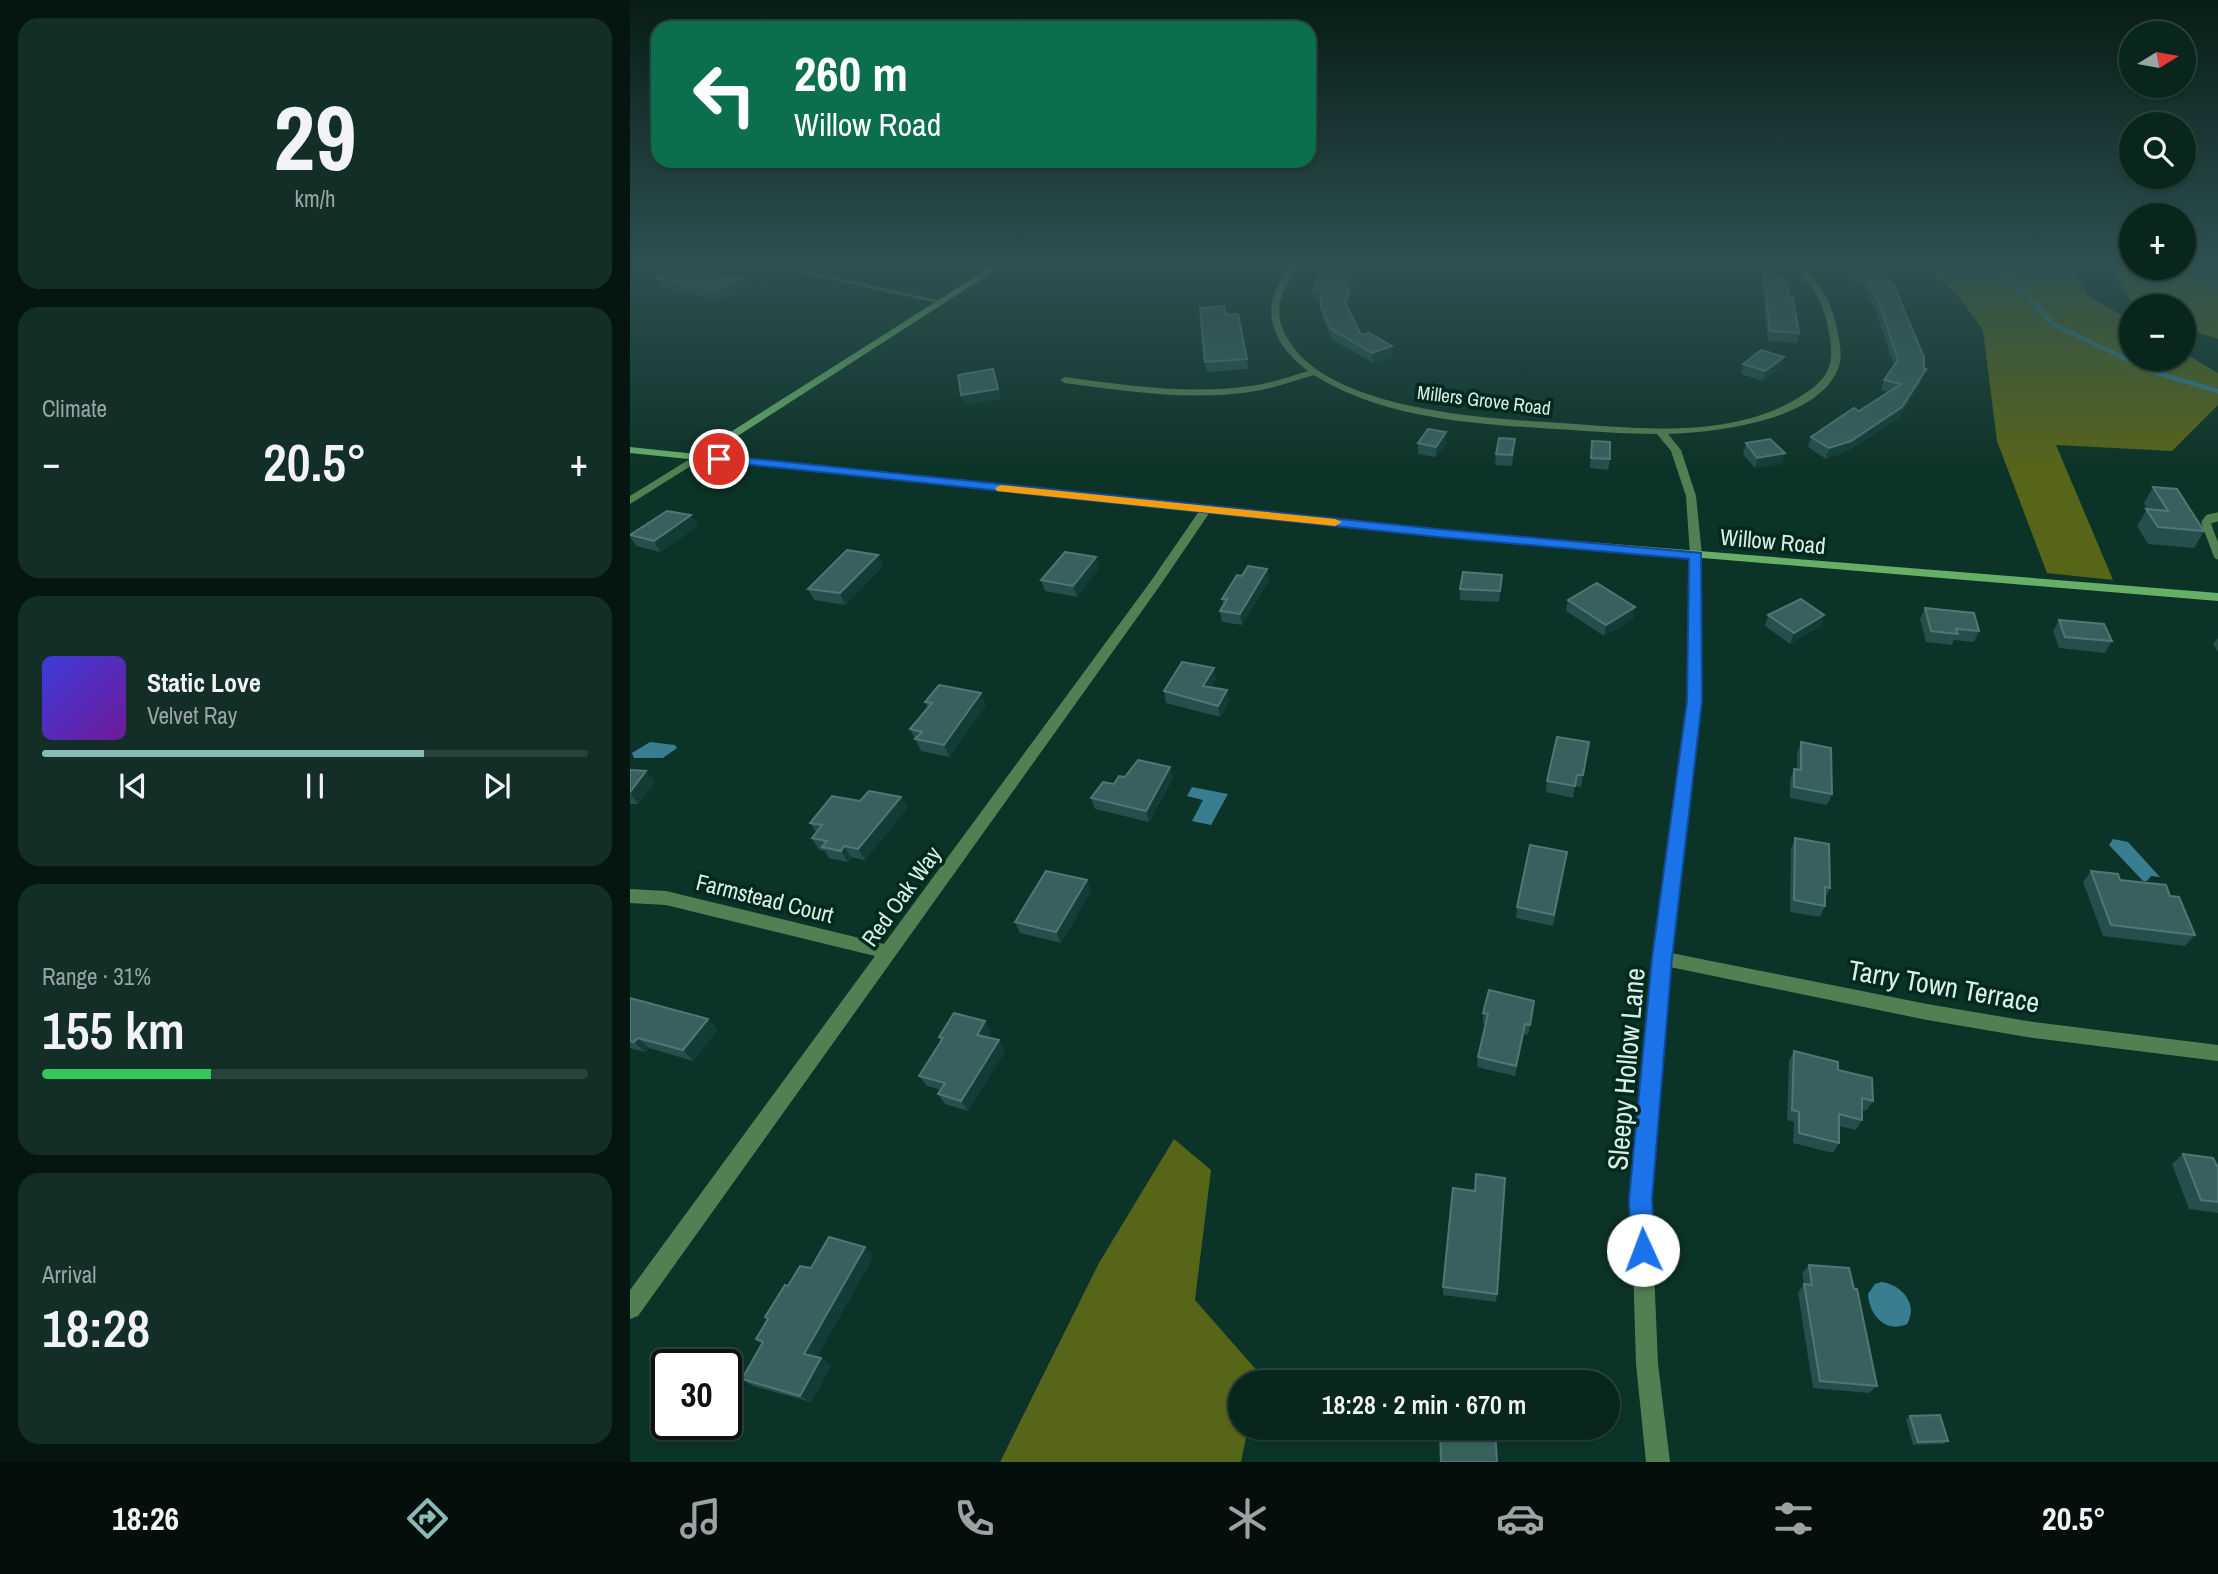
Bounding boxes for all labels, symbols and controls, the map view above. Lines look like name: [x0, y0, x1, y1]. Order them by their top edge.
north arrow: [2119, 21, 2196, 98]
map controls: [2119, 21, 2196, 371]
text: 260 m: [794, 40, 908, 106]
icon: left: [679, 49, 770, 140]
text: 29: [274, 76, 357, 198]
text: Willow Road: [794, 103, 941, 146]
button: search: [2119, 112, 2196, 189]
text: km/h: [295, 183, 335, 214]
button: +: [2119, 203, 2196, 280]
button: −: [2119, 294, 2196, 371]
street label: Millers Grove Road: [1416, 379, 1552, 421]
text: Climate: [42, 393, 107, 424]
text: 20.5°: [263, 427, 367, 497]
pin: [689, 429, 749, 489]
text: −: [42, 437, 60, 488]
text: +: [570, 437, 588, 488]
icon: arrive: [700, 440, 738, 478]
street label: Willow Road: [1719, 521, 1827, 561]
text: Static Love: [147, 665, 261, 700]
text: Velvet Ray: [147, 700, 237, 731]
icon: previous: [114, 767, 152, 805]
icon: pause: [296, 767, 334, 805]
icon: next: [478, 767, 516, 805]
street label: Red Oak Way: [854, 839, 948, 952]
street label: Farmstead Court: [693, 866, 837, 930]
street label: Tarry Town Terrace: [1845, 950, 2043, 1022]
text: Range · 31%: [42, 961, 151, 992]
street label: Sleepy Hollow Lane: [1598, 966, 1654, 1172]
text: 155 km: [42, 995, 185, 1065]
position arrow: [1606, 1213, 1680, 1287]
text: Arrival: [42, 1259, 97, 1290]
text: 18:28: [42, 1293, 150, 1363]
speed limit sign: 30: [651, 1349, 742, 1440]
text: 18:28 · 2 min · 670 m: [1322, 1387, 1526, 1422]
icon: directions: [403, 1494, 452, 1543]
icon: music: [676, 1494, 725, 1543]
icon: phone: [950, 1494, 999, 1543]
icon: climate: [1223, 1494, 1272, 1543]
icon: car: [1496, 1494, 1545, 1543]
icon: filters: [1769, 1494, 1818, 1543]
text: 18:26: [112, 1497, 179, 1540]
text: 20.5°: [2042, 1497, 2106, 1540]

